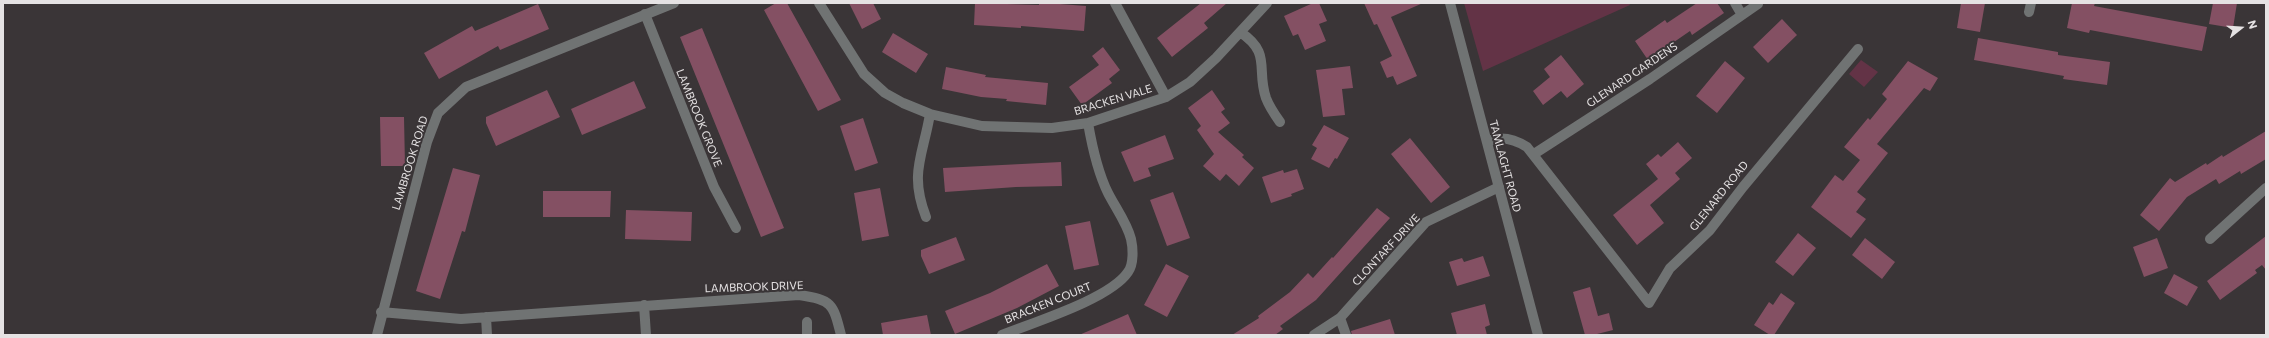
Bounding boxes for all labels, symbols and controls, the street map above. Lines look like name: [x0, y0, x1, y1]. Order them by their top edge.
north arrow: [2221, 8, 2261, 48]
text: N: [2246, 18, 2260, 30]
street label: GLENARD GARDENS: [1584, 40, 1680, 110]
street label: LAMBROOK GROVE: [673, 67, 725, 169]
street label: BRACKEN VALE: [1072, 82, 1154, 118]
street label: LAMBROOK ROAD: [389, 114, 431, 212]
street label: TAMLAGHT ROAD: [1486, 119, 1524, 213]
street label: GLENARD ROAD: [1687, 158, 1751, 234]
street label: CLONTARF DRIVE: [1349, 211, 1423, 289]
street label: LAMBROOK DRIVE: [704, 279, 804, 295]
street label: BRACKEN COURT: [1003, 280, 1093, 326]

